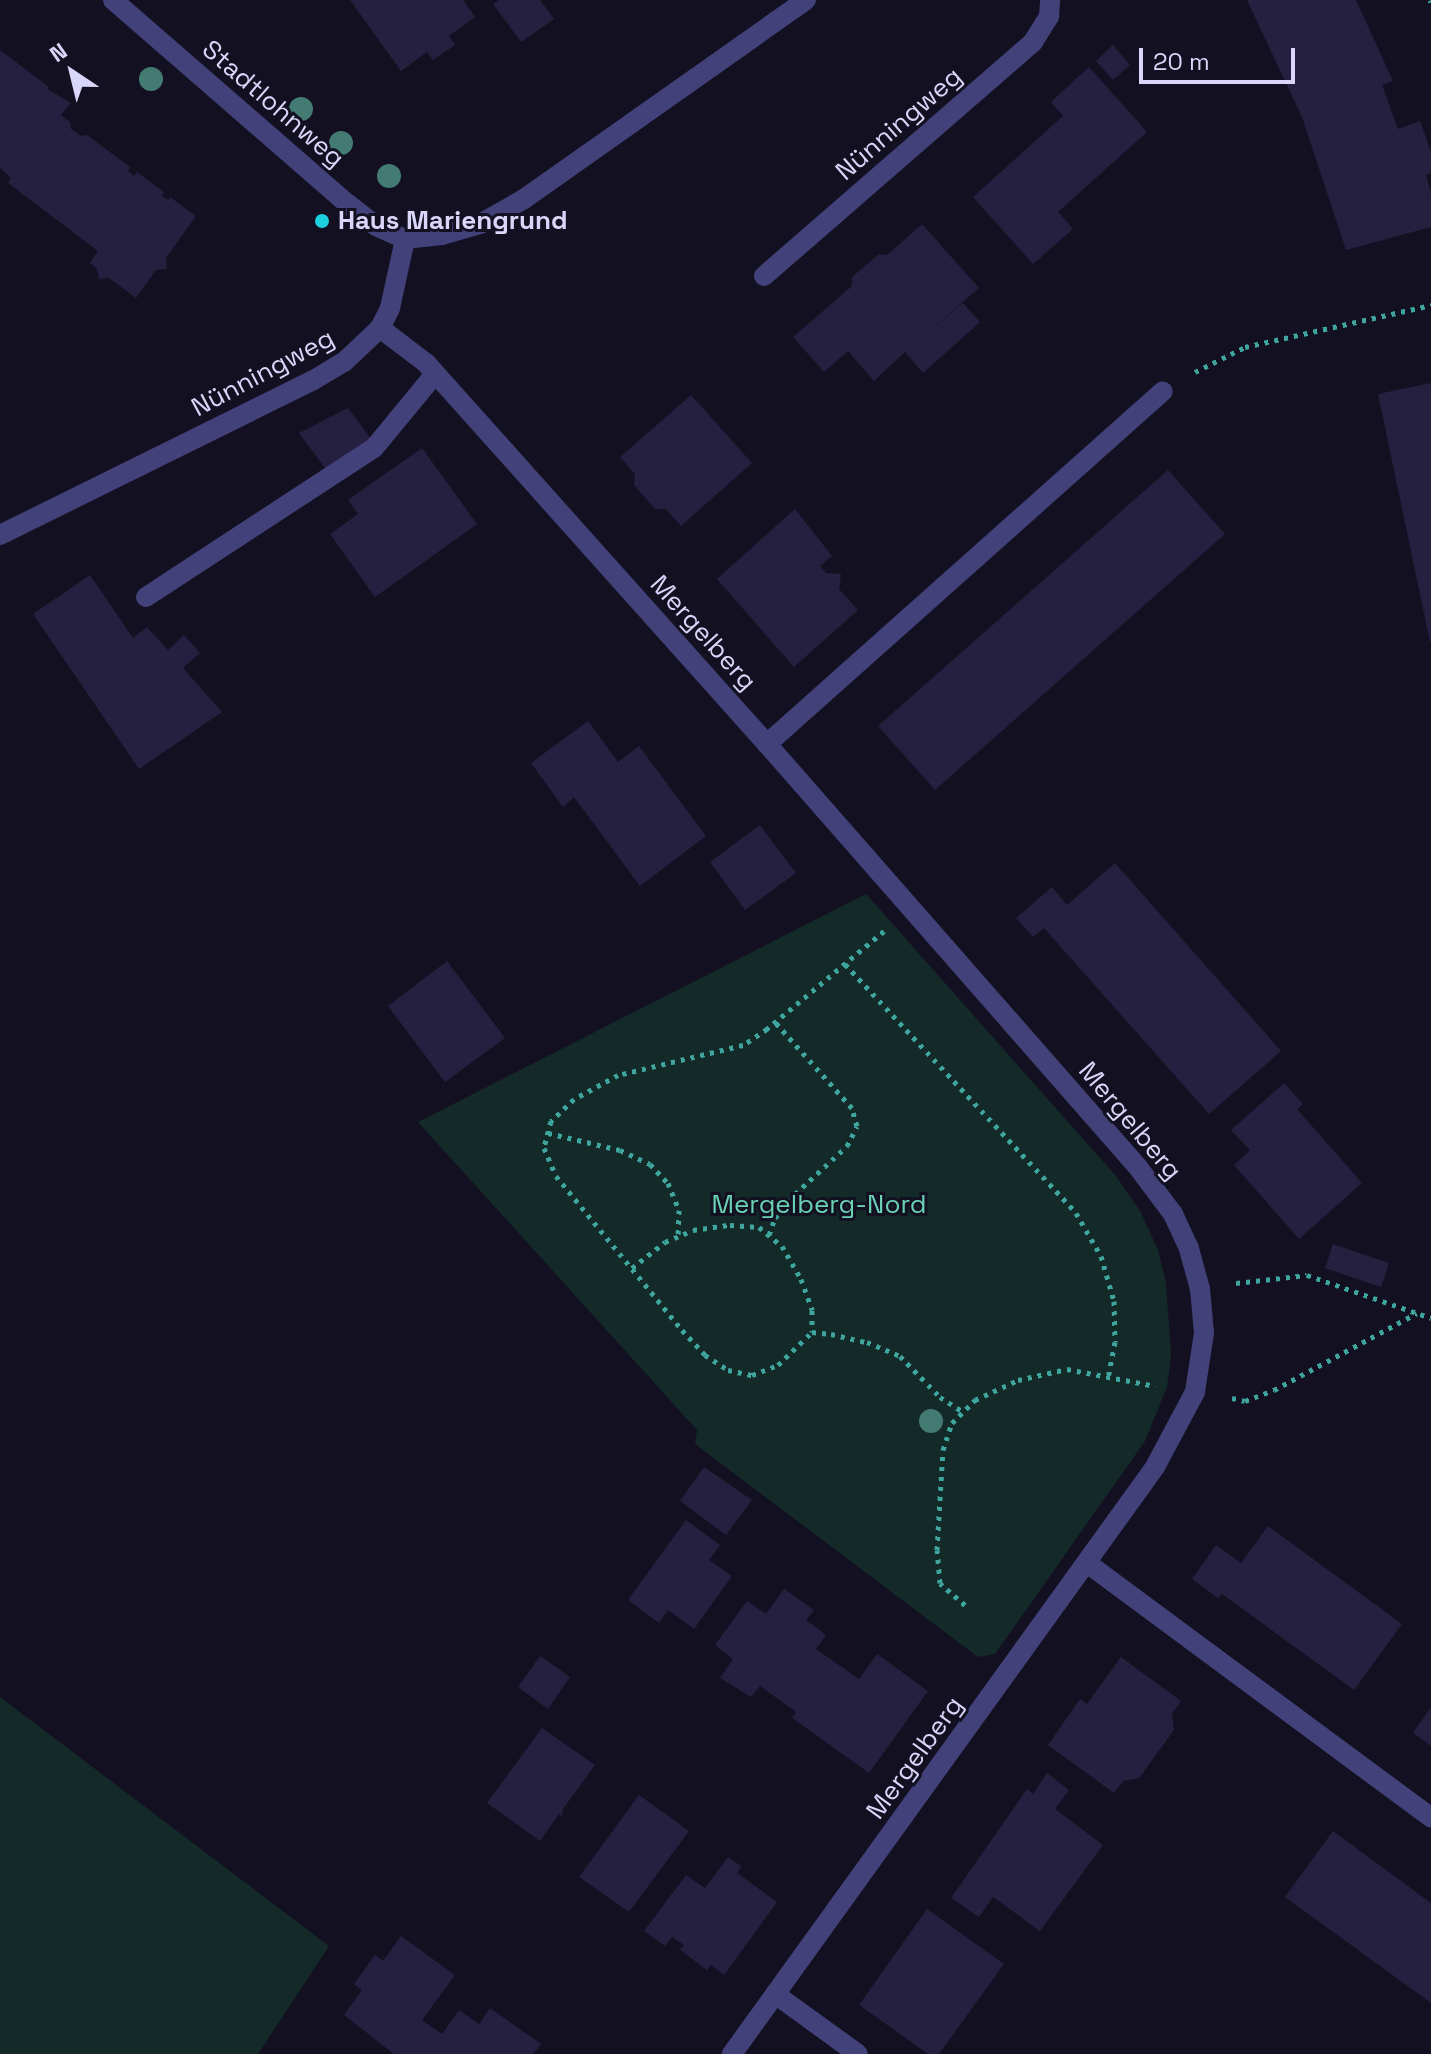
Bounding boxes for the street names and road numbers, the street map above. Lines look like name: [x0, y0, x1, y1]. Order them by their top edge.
street label: Stadtlohnweg: [196, 34, 350, 174]
street label: Nünningweg: [830, 61, 968, 187]
street label: Nünningweg: [186, 322, 340, 424]
street label: Mergelberg: [643, 569, 763, 697]
street label: Mergelberg: [1072, 1056, 1188, 1186]
street label: Mergelberg: [860, 1691, 970, 1825]

